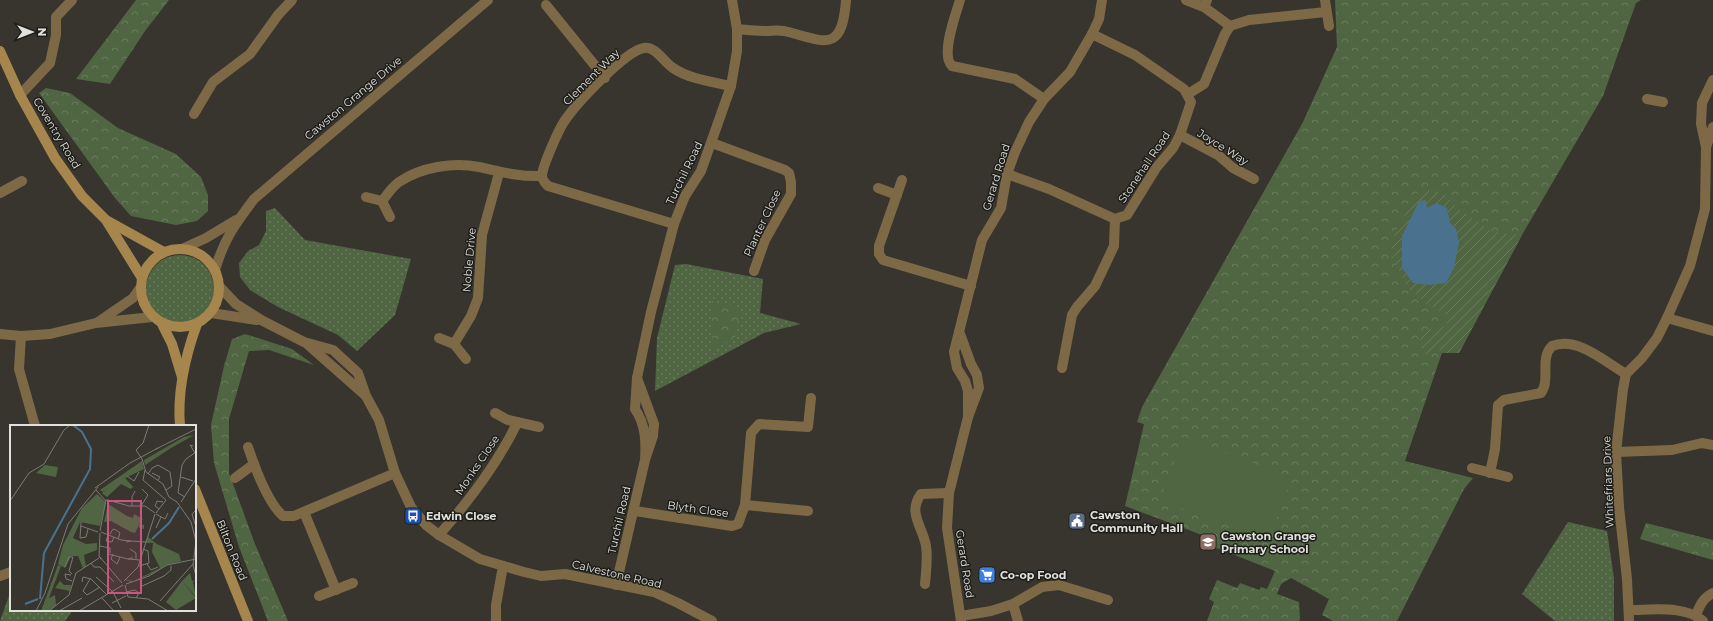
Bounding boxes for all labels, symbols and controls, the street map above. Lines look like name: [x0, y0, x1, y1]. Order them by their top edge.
north arrow: [12, 12, 52, 52]
text: N: [35, 28, 49, 36]
street label: Clement Way: [560, 46, 622, 108]
street label: Cawston Grange Drive: [301, 53, 405, 143]
street label: Coventry Road: [30, 95, 84, 171]
street label: Joyce Way: [1194, 125, 1251, 168]
street label: Stonehall Road: [1115, 128, 1173, 206]
street label: Turchil Road: [663, 139, 705, 207]
street label: Gerard Road: [979, 142, 1013, 212]
street label: Planter Close: [740, 187, 784, 259]
street label: Noble Drive: [459, 227, 479, 293]
inset map: [10, 425, 196, 611]
street label: Monks Close: [452, 432, 502, 498]
street label: Whitefriars Drive: [1599, 435, 1617, 528]
street label: Turchil Road: [604, 485, 634, 555]
street label: Blyth Close: [666, 498, 730, 520]
bus stop icon: Edwin Close: [403, 506, 423, 526]
place label: Cawston Community Hall: [1090, 508, 1183, 535]
place label: Edwin Close: [426, 509, 497, 523]
public building icon: Cawston Community Hall: [1067, 511, 1087, 531]
street label: Bilton Road: [213, 518, 251, 582]
street label: Gerard Road: [953, 529, 977, 599]
place label: Cawston Grange Primary School: [1221, 529, 1316, 556]
school or university icon: Cawston Grange Primary School: [1198, 532, 1218, 552]
street label: Calvestone Road: [571, 557, 663, 591]
supermarket icon: Co-op Food: [977, 565, 997, 585]
place label: Co-op Food: [1000, 568, 1066, 582]

